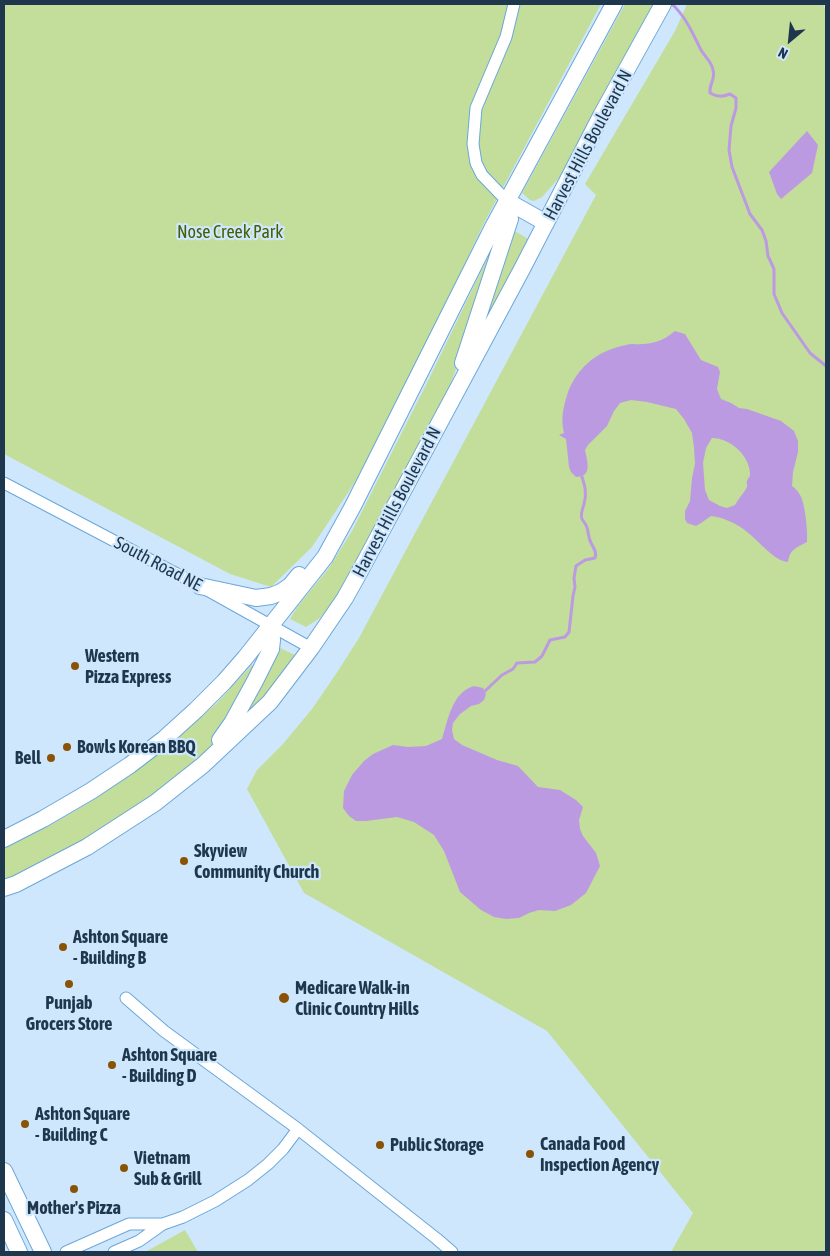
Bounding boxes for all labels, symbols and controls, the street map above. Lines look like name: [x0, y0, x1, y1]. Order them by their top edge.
north arrow: [765, 15, 815, 65]
text: N: [776, 44, 790, 62]
street label: Harvest Hills Boulevard N: [539, 66, 637, 224]
park label: Nose Creek Park: [177, 221, 283, 243]
street label: Harvest Hills Boulevard N: [348, 423, 446, 581]
street label: South Road NE: [110, 532, 206, 596]
place label: Western Pizza Express: [85, 645, 171, 688]
marker: Western Pizza Express: [69, 660, 81, 672]
place label: Bowls Korean BBQ: [77, 736, 196, 758]
marker: Bowls Korean BBQ: [61, 741, 73, 753]
place label: Bell: [15, 747, 41, 769]
marker: Bell: [45, 752, 57, 764]
place label: Skyview Community Church: [194, 840, 319, 882]
marker: Skyview Community Church: [178, 855, 190, 867]
place label: Ashton Square - Building B: [73, 926, 168, 969]
marker: Ashton Square - Building B: [57, 941, 69, 953]
place label: Medicare Walk-in Clinic Country Hills: [295, 977, 419, 1020]
marker: Punjab Grocers Store: [63, 978, 75, 990]
marker: Medicare Walk-in Clinic Country Hills: [277, 991, 291, 1005]
place label: Punjab Grocers Store: [26, 992, 112, 1034]
place label: Ashton Square - Building D: [122, 1044, 217, 1086]
marker: Ashton Square - Building D: [106, 1059, 118, 1071]
place label: Ashton Square - Building C: [35, 1103, 130, 1146]
marker: Ashton Square - Building C: [19, 1118, 31, 1130]
place label: Canada Food Inspection Agency: [540, 1133, 659, 1176]
place label: Public Storage: [390, 1134, 484, 1156]
marker: Public Storage: [374, 1139, 386, 1151]
place label: Vietnam Sub & Grill: [134, 1147, 202, 1190]
marker: Canada Food Inspection Agency: [524, 1148, 536, 1160]
marker: Vietnam Sub & Grill: [118, 1162, 130, 1174]
marker: Mother's Pizza: [68, 1183, 80, 1195]
place label: Mother's Pizza: [27, 1197, 121, 1219]

